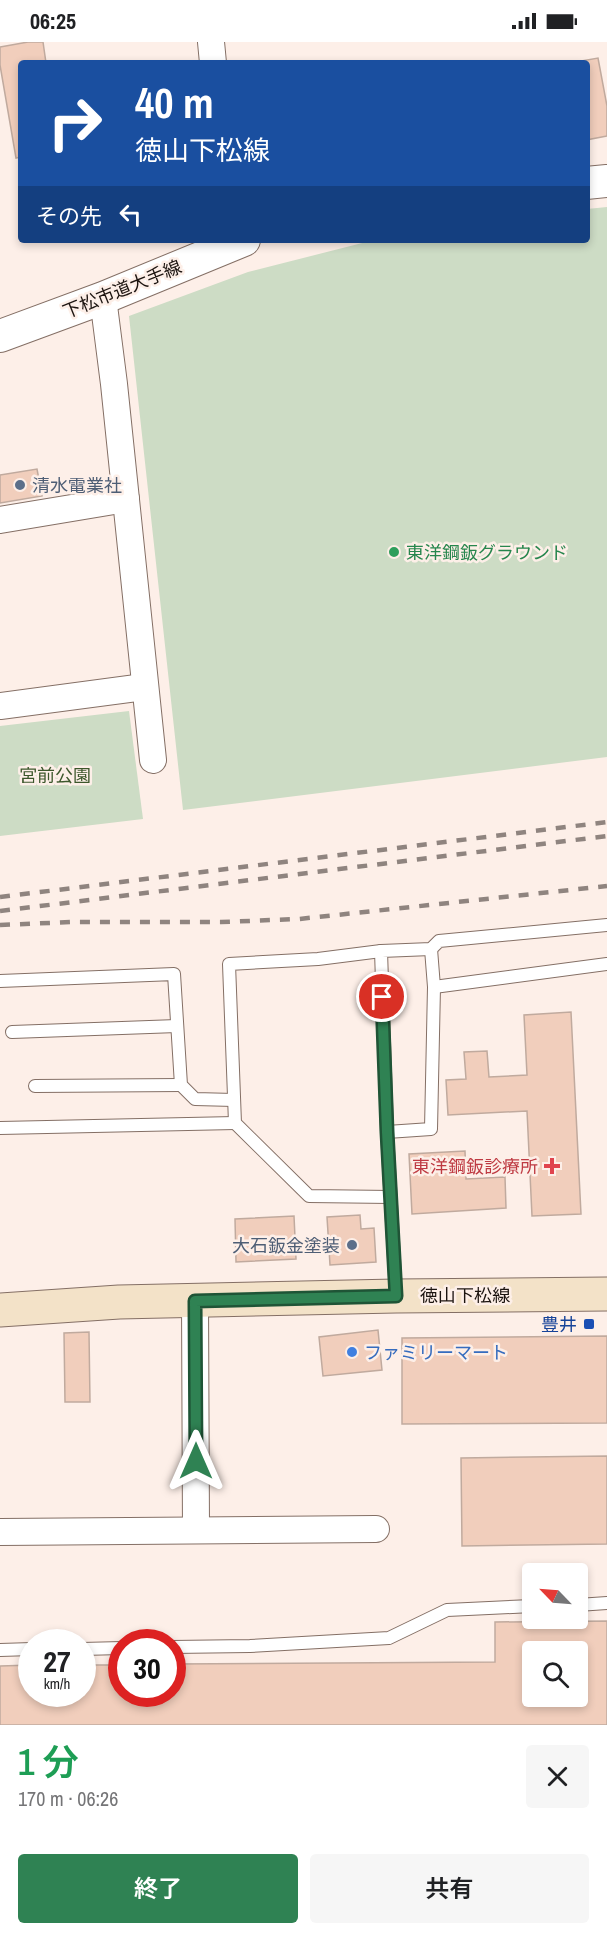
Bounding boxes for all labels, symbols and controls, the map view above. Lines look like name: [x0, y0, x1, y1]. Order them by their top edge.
text: 06:25: [30, 6, 76, 36]
text: 40 m: [135, 75, 214, 131]
icon: right: [36, 84, 114, 162]
text: 徳山下松線: [135, 132, 270, 168]
icon: left: [114, 198, 147, 231]
text: その先: [36, 201, 102, 231]
street label: 下松市道大手線: [59, 254, 185, 324]
place label: 清水電業社: [32, 473, 122, 498]
marker: 清水電業社: [13, 478, 27, 492]
place label: 東洋鋼鈑グラウンド: [406, 540, 568, 565]
marker: 東洋鋼鈑グラウンド: [387, 545, 401, 559]
park label: 宮前公園: [19, 763, 91, 788]
pin: [356, 971, 407, 1022]
icon: arrive: [365, 980, 398, 1013]
place label: 東洋鋼鈑診療所: [412, 1154, 538, 1179]
marker: 東洋鋼鈑診療所: [543, 1157, 561, 1175]
place label: 大石鈑金塗装: [232, 1233, 340, 1258]
marker: 大石鈑金塗装: [345, 1238, 359, 1252]
street label: 徳山下松線: [420, 1283, 510, 1308]
place label: 豊井: [541, 1312, 577, 1337]
marker: 豊井: [582, 1317, 596, 1331]
place label: ファミリーマート: [364, 1340, 508, 1365]
marker: ファミリーマート: [345, 1345, 359, 1359]
position arrow: [164, 1429, 228, 1493]
north arrow: [522, 1563, 588, 1629]
map controls: [522, 1563, 588, 1707]
speed limit sign: 30: [108, 1629, 186, 1707]
text: 27: [43, 1641, 71, 1681]
button: search: [522, 1641, 588, 1707]
text: km/h: [44, 1673, 70, 1694]
text: 1 分: [18, 1738, 79, 1786]
button: close: [526, 1745, 589, 1808]
text: 170 m · 06:26: [18, 1785, 118, 1812]
button: 終了: [18, 1854, 298, 1923]
button: 共有: [310, 1854, 589, 1923]

